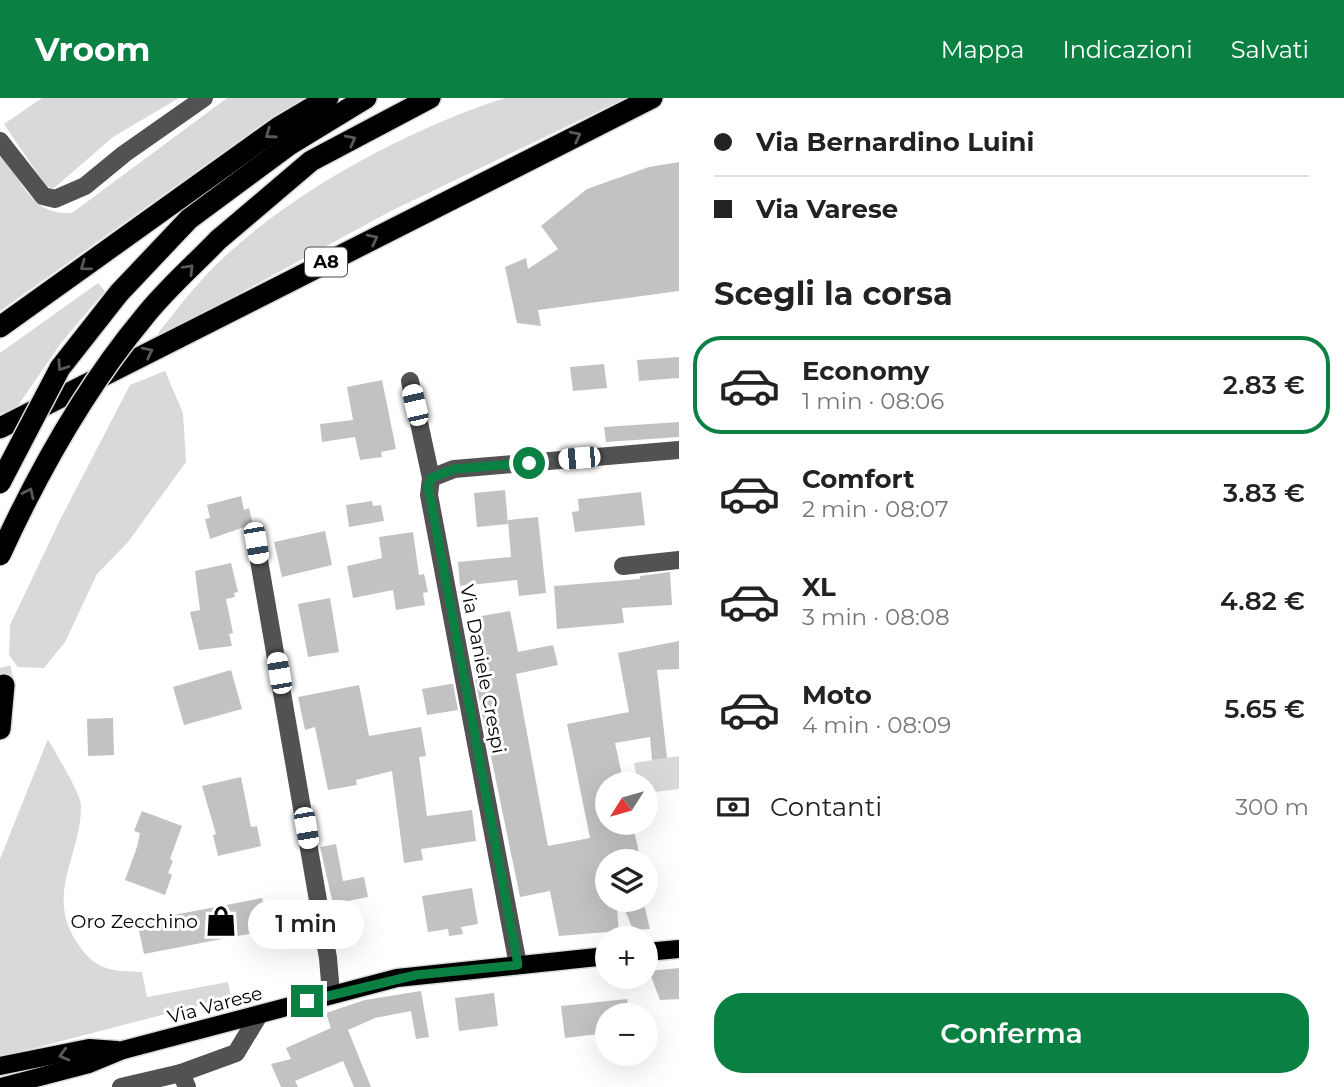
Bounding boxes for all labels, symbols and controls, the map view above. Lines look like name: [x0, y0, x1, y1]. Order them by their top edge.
text: Vroom: [35, 29, 150, 69]
text: Mappa: [941, 35, 1024, 64]
text: Indicazioni: [1062, 35, 1193, 64]
text: Salvati: [1231, 35, 1309, 64]
one-way arrow: [265, 126, 278, 138]
text: Via Bernardino Luini: [756, 126, 1034, 158]
one-way arrow: [569, 131, 581, 145]
one-way arrow: [344, 135, 356, 149]
text: Via Varese: [756, 193, 898, 225]
one-way arrow: [366, 233, 378, 247]
road number: A8: [305, 247, 347, 276]
one-way arrow: [80, 258, 93, 270]
one-way arrow: [181, 265, 194, 278]
text: Scegli la corsa: [714, 274, 953, 313]
one-way arrow: [141, 347, 153, 361]
icon: car: [718, 354, 781, 417]
text: Economy: [802, 355, 929, 387]
one-way arrow: [57, 359, 70, 372]
text: 2.83 €: [1223, 369, 1305, 401]
car: [401, 382, 430, 428]
text: 1 min · 08:06: [802, 387, 944, 415]
car: [558, 446, 601, 470]
route start: [513, 447, 545, 479]
icon: car: [718, 462, 781, 525]
text: Comfort: [802, 463, 914, 495]
text: 3.83 €: [1223, 477, 1305, 509]
one-way arrow: [21, 488, 35, 500]
text: 2 min · 08:07: [802, 495, 948, 523]
car: [243, 520, 270, 566]
icon: car: [718, 570, 781, 633]
text: XL: [802, 571, 836, 603]
street label: Via Daniele Crespi: [455, 583, 511, 755]
text: 4.82 €: [1220, 585, 1305, 617]
text: 3 min · 08:08: [802, 603, 950, 631]
car: [266, 650, 293, 696]
icon: car: [718, 678, 781, 741]
text: Moto: [802, 679, 872, 711]
text: 5.65 €: [1224, 693, 1305, 725]
text: 4 min · 08:09: [802, 711, 951, 739]
north arrow: [595, 772, 658, 835]
map controls: [595, 772, 658, 1066]
icon: cash: [714, 788, 752, 826]
text: Contanti: [770, 791, 882, 823]
text: 300 m: [1235, 793, 1309, 821]
car: [293, 805, 320, 851]
button: layers: [595, 849, 658, 912]
callout: 1 min: [249, 900, 365, 948]
shop icon: Oro Zecchino: [204, 904, 238, 938]
place label: Oro Zecchino: [70, 910, 198, 933]
text: 1 min: [275, 910, 337, 938]
button: +: [595, 926, 658, 989]
street label: Via Varese: [165, 981, 265, 1029]
route end: [291, 985, 323, 1017]
button: Conferma: [714, 993, 1309, 1073]
button: −: [595, 1003, 658, 1066]
one-way arrow: [59, 1047, 71, 1061]

